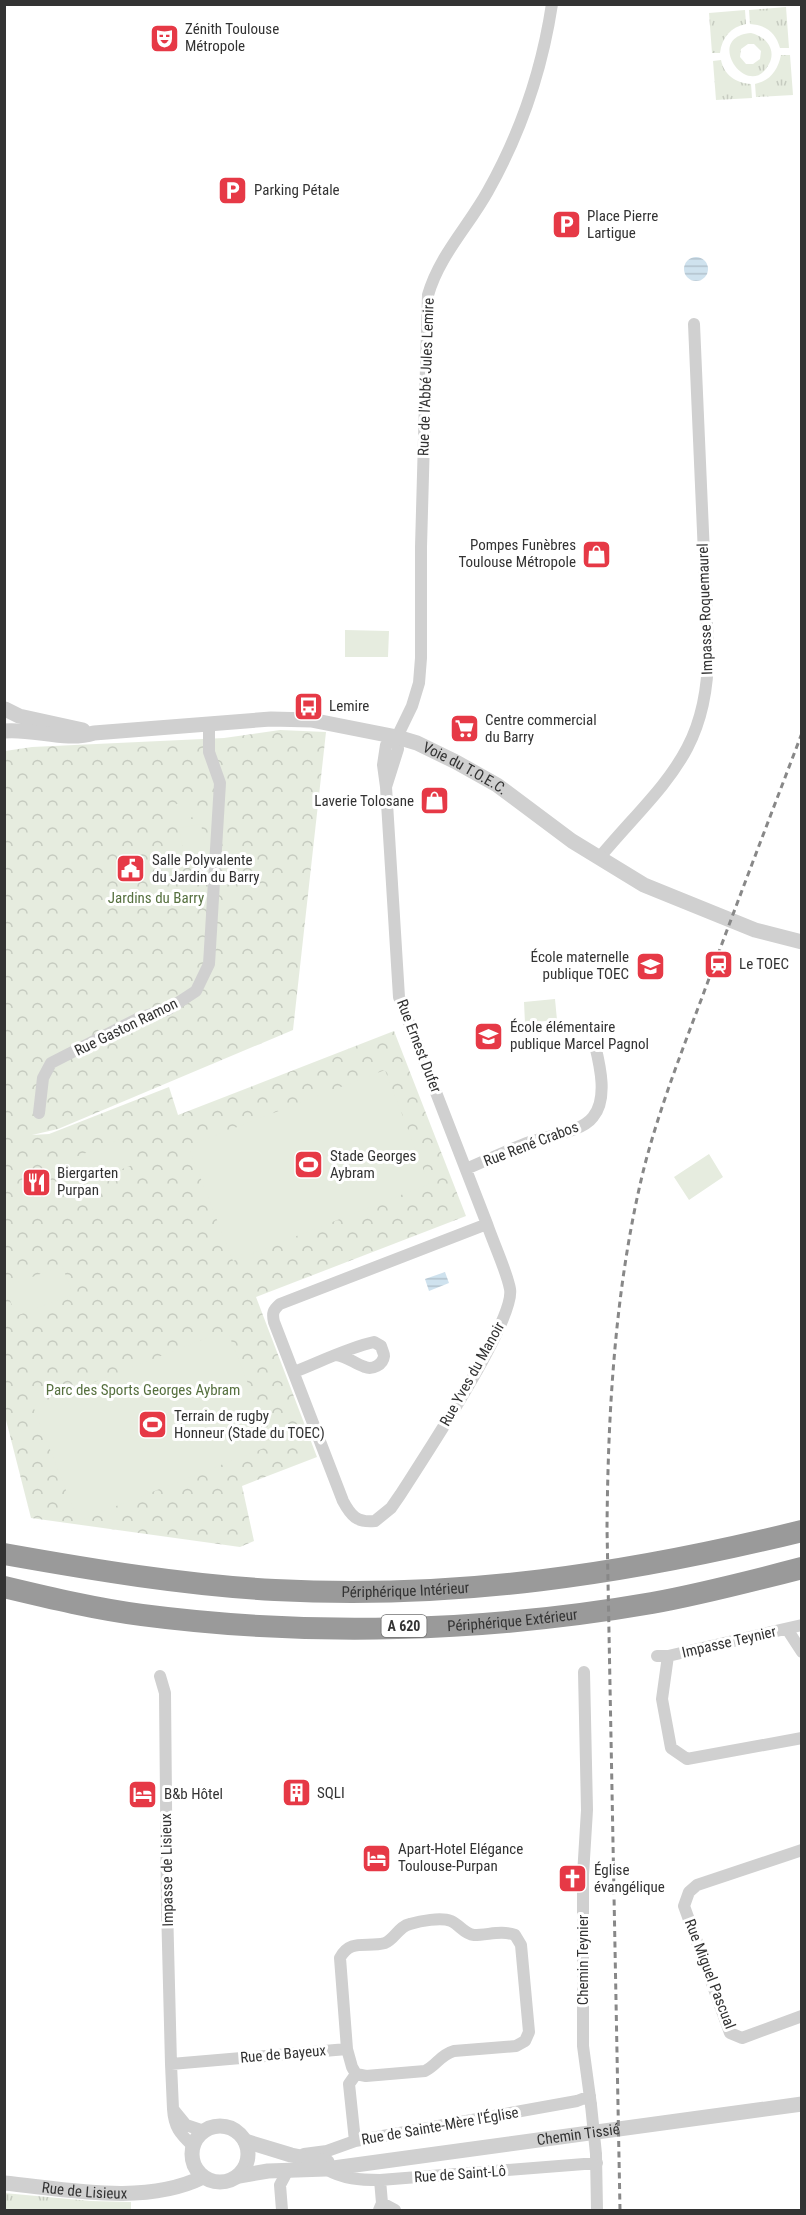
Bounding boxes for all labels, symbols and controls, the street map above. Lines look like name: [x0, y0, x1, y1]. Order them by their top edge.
place label: Zénith Toulouse Métropole: [185, 20, 279, 55]
theatre icon: Zénith Toulouse Métropole: [148, 22, 180, 54]
parking icon: Parking Pétale: [217, 174, 249, 206]
place label: Parking Pétale: [254, 181, 340, 199]
place label: Place Pierre Lartigue: [587, 207, 658, 242]
parking icon: Place Pierre Lartigue: [550, 209, 582, 241]
street label: Rue de l'Abbé Jules Lemire: [414, 298, 438, 456]
place label: Pompes Funèbres Toulouse Métropole: [458, 536, 576, 571]
shop icon: Pompes Funèbres Toulouse Métropole: [581, 538, 613, 570]
street label: Impasse Roquemaurel: [694, 543, 716, 675]
bus stop icon: Lemire: [292, 690, 324, 722]
place label: Lemire: [329, 697, 369, 715]
place label: Centre commercial du Barry: [485, 711, 597, 746]
supermarket icon: Centre commercial du Barry: [448, 713, 480, 745]
street label: Voie du T.O.E.C.: [420, 738, 511, 799]
shop icon: Laverie Tolosane: [419, 785, 451, 817]
place label: Laverie Tolosane: [314, 792, 414, 810]
place label: Salle Polyvalente du Jardin du Barry: [152, 851, 260, 886]
public building icon: Salle Polyvalente du Jardin du Barry: [115, 853, 147, 885]
park label: Jardins du Barry: [108, 889, 204, 907]
place label: École maternelle publique TOEC: [531, 948, 629, 983]
station icon: Le TOEC: [702, 948, 734, 980]
school or university icon: École maternelle publique TOEC: [634, 950, 666, 982]
place label: Le TOEC: [739, 955, 789, 973]
street label: Rue Gaston Ramon: [72, 994, 180, 1060]
street label: Rue Ernest Dufer: [393, 997, 445, 1096]
place label: École élémentaire publique Marcel Pagnol: [510, 1018, 649, 1053]
school or university icon: École élémentaire publique Marcel Pagnol: [473, 1020, 505, 1052]
street label: Rue René Crabos: [481, 1118, 581, 1170]
place label: Stade Georges Aybram: [330, 1147, 417, 1182]
sports icon: Stade Georges Aybram: [293, 1149, 325, 1181]
place label: Biergarten Purpan: [57, 1164, 118, 1199]
restaurant icon: Biergarten Purpan: [20, 1166, 52, 1198]
street label: Rue Yves du Manoir: [436, 1318, 508, 1429]
park label: Parc des Sports Georges Aybram: [46, 1381, 240, 1399]
place label: Terrain de rugby Honneur (Stade du TOEC): [174, 1407, 325, 1442]
sports icon: Terrain de rugby Honneur (Stade du TOEC): [137, 1409, 169, 1441]
street label: Périphérique Intérieur: [342, 1579, 470, 1601]
street label: Périphérique Extérieur: [447, 1605, 579, 1635]
road number: A 620: [382, 1615, 426, 1637]
street label: Impasse Teynier: [680, 1622, 778, 1662]
building icon: SQLI: [280, 1777, 312, 1809]
hotel icon: B&b Hôtel: [127, 1778, 159, 1810]
place label: SQLI: [317, 1784, 345, 1802]
place label: B&b Hôtel: [164, 1785, 223, 1803]
street label: Impasse de Lisieux: [157, 1813, 177, 1927]
place label: Apart-Hotel Elégance Toulouse-Purpan: [398, 1840, 523, 1875]
hotel icon: Apart-Hotel Elégance Toulouse-Purpan: [361, 1842, 393, 1874]
place label: Église évangélique: [594, 1861, 665, 1896]
church icon: Église évangélique: [557, 1863, 589, 1895]
street label: Chemin Teynier: [574, 1914, 592, 2005]
street label: Rue Miguel Pascual: [681, 1917, 739, 2031]
street label: Rue de Bayeux: [239, 2041, 327, 2067]
street label: Rue de Sainte-Mère l'Église: [360, 2103, 520, 2149]
street label: Chemin Tissié: [536, 2120, 621, 2149]
street label: Rue de Saint-Lô: [413, 2162, 507, 2186]
street label: Rue de Lisieux: [41, 2178, 128, 2202]

